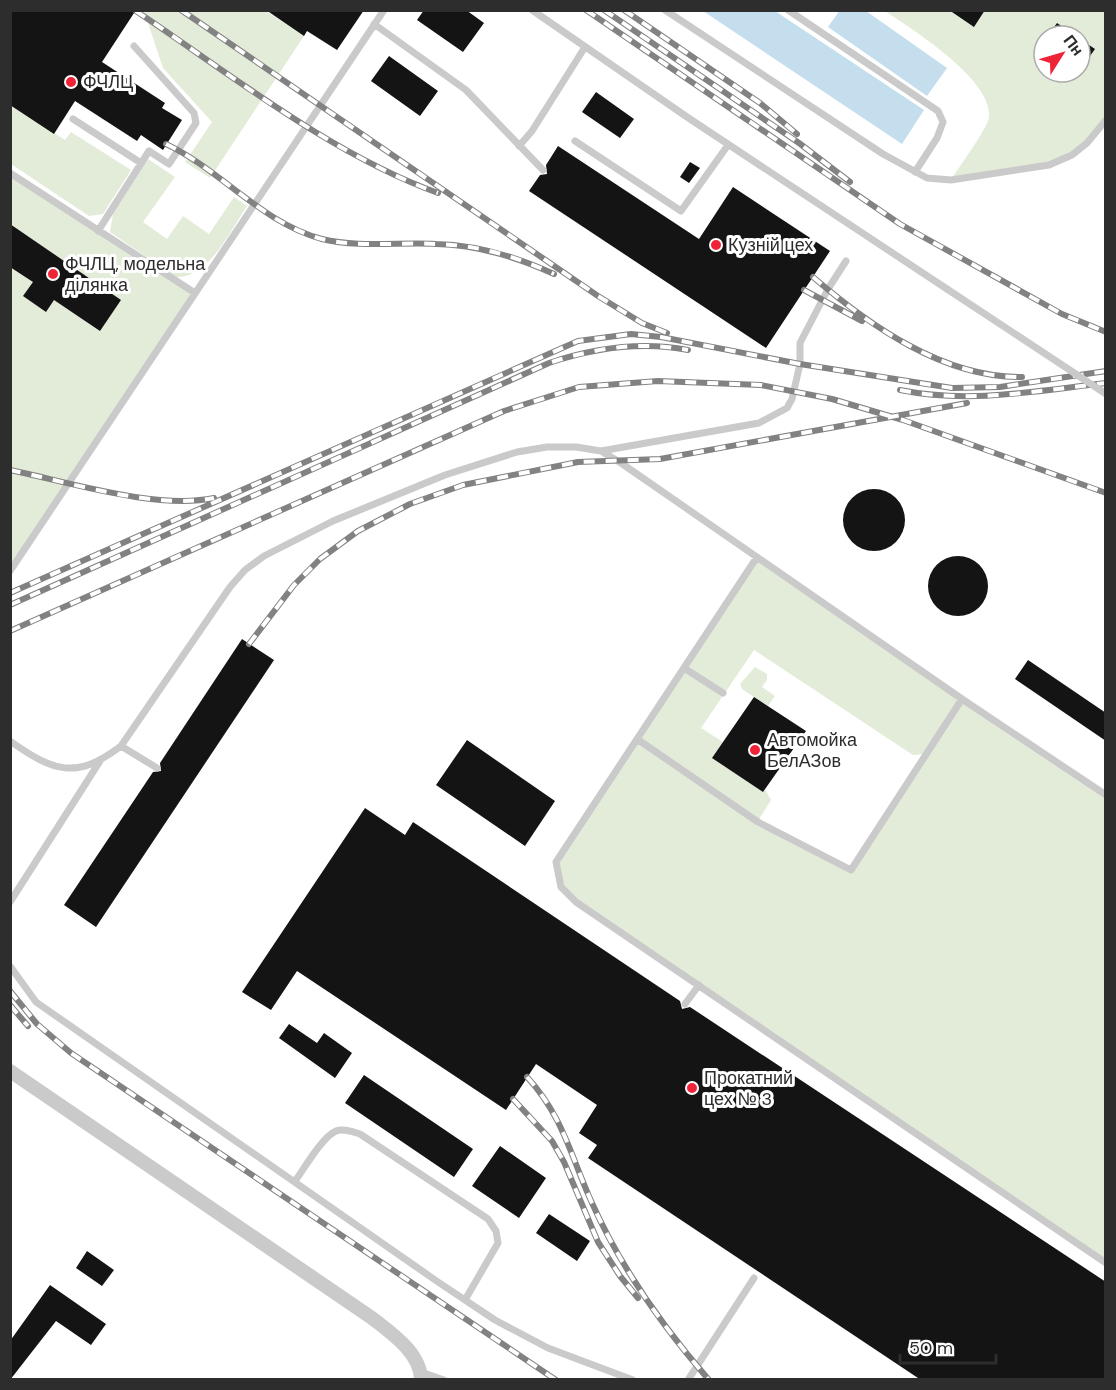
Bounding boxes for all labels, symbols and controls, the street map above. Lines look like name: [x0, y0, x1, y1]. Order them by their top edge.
north arrow: [1032, 24, 1092, 84]
text: Пн: [1059, 31, 1088, 60]
place label: ФЧЛЦ: [83, 70, 133, 94]
marker: ФЧЛЦ: [64, 75, 78, 89]
place label: Кузній цех: [728, 233, 813, 257]
marker: Кузній цех: [709, 238, 723, 252]
place label: ФЧЛЦ, модельна ділянка: [65, 252, 206, 297]
marker: ФЧЛЦ, модельна ділянка: [46, 267, 60, 281]
place label: Автомойка БелАЗов: [767, 728, 858, 773]
marker: Автомойка БелАЗов: [748, 743, 762, 757]
place label: Прокатний цех № 3: [704, 1066, 793, 1111]
marker: Прокатний цех № 3: [685, 1081, 699, 1095]
scale bar: [900, 1327, 996, 1365]
text: 50 m: [909, 1336, 953, 1360]

